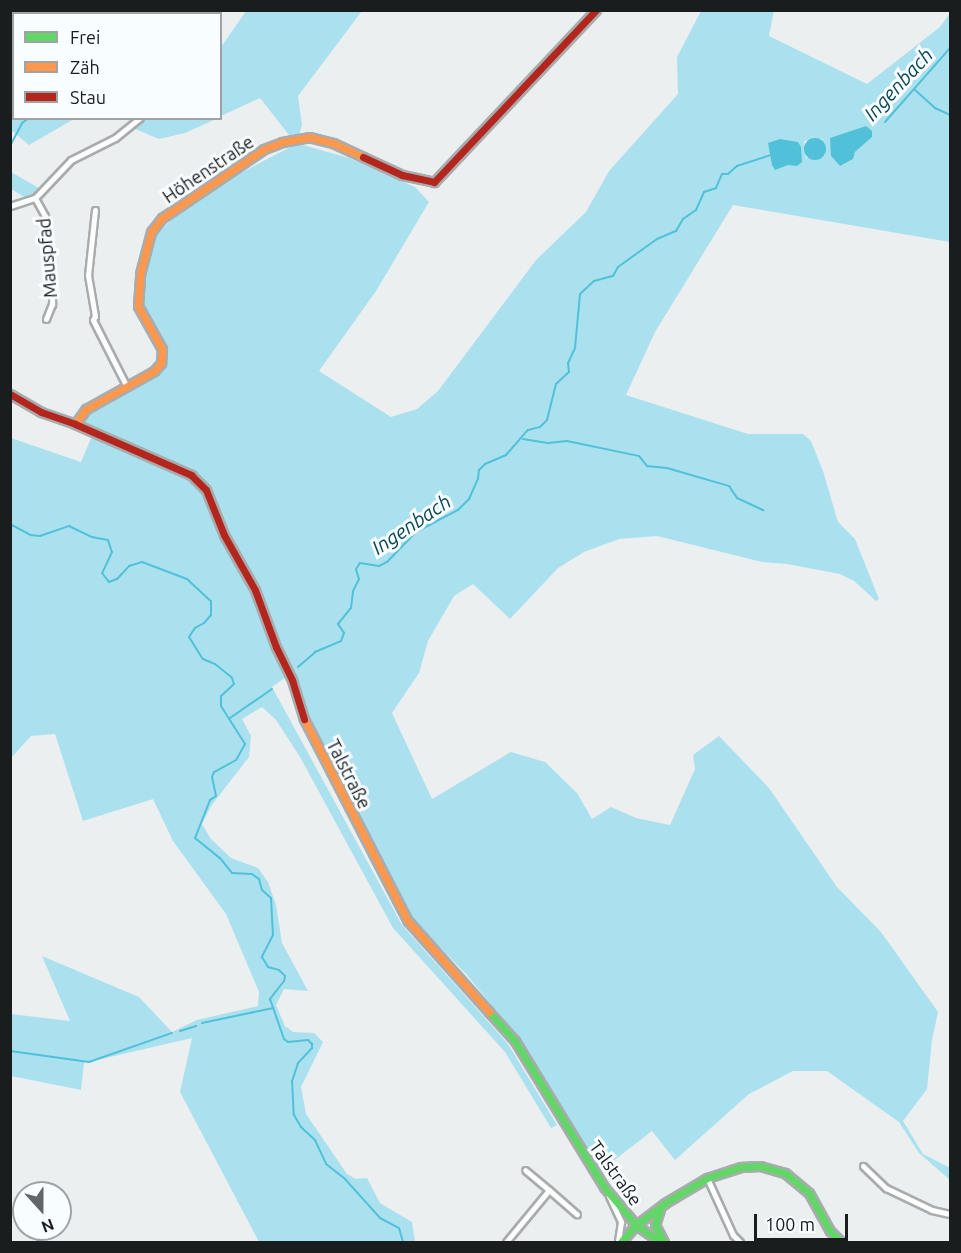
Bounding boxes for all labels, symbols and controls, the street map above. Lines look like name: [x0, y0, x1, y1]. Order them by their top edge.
legend: [12, 12, 222, 120]
text: Frei: [70, 27, 100, 47]
water label: Ingenbach: [858, 43, 938, 125]
text: Zäh: [70, 57, 100, 77]
text: Stau: [70, 87, 106, 107]
street label: Höhenstraße: [158, 131, 258, 207]
street label: Mauspfad: [33, 217, 61, 299]
water label: Ingenbach: [367, 489, 455, 559]
street label: Talstraße: [322, 736, 376, 812]
street label: Talstraße: [585, 1136, 647, 1210]
north arrow: [12, 1181, 72, 1241]
scale bar: [757, 1202, 852, 1240]
text: 100 m: [765, 1214, 815, 1234]
text: N: [39, 1215, 57, 1236]

